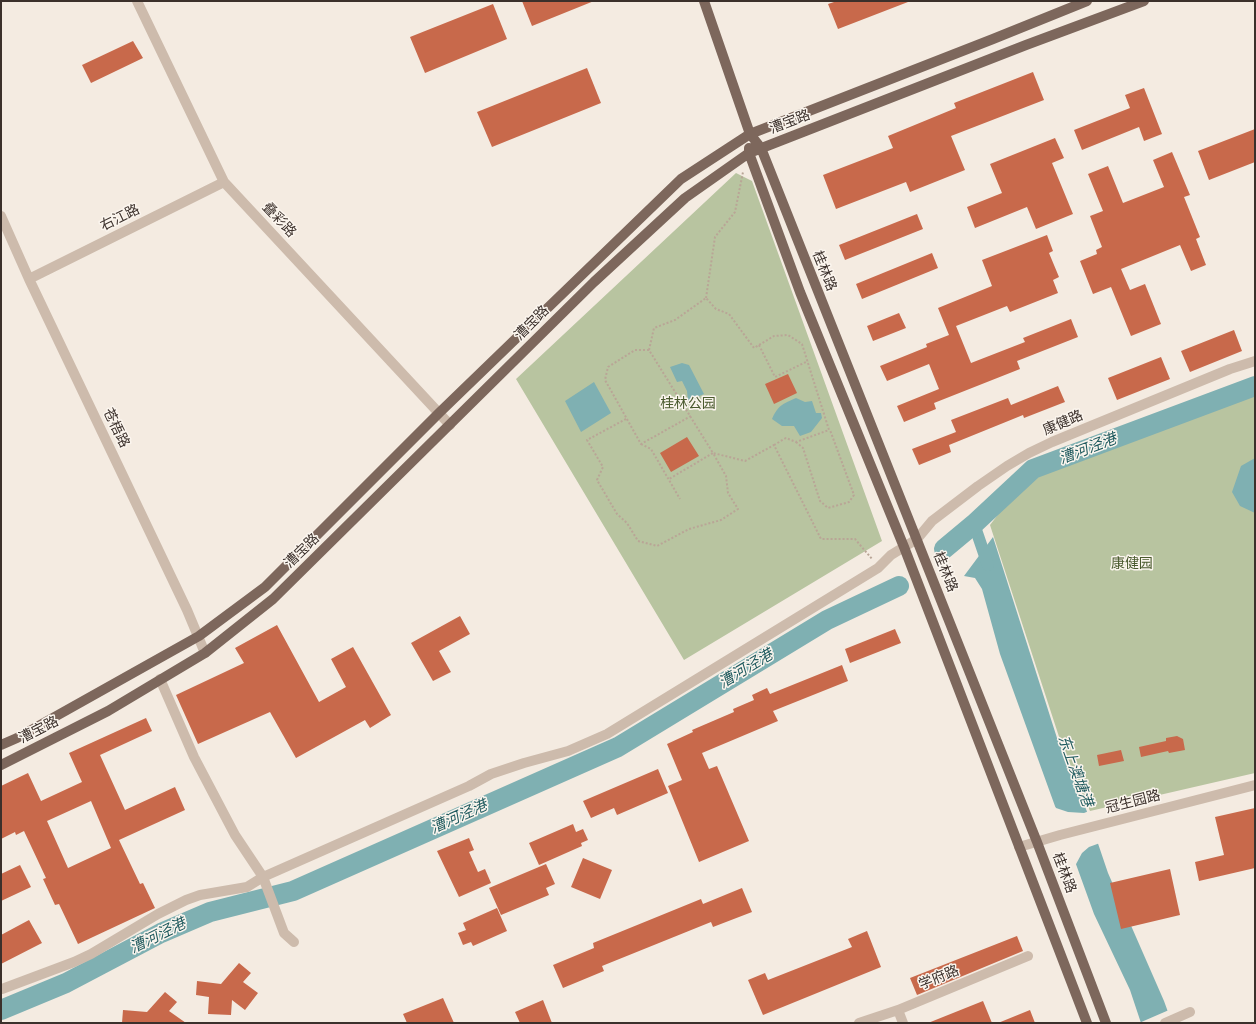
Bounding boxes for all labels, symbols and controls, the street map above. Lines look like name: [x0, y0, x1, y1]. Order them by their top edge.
street label: 漕宝路: [767, 107, 813, 137]
street label: 叠彩路: [259, 199, 299, 241]
street label: 右江路: [97, 201, 143, 235]
street label: 桂林路: [808, 248, 840, 294]
street label: 漕宝路: [511, 302, 553, 344]
park label: 桂林公园: [660, 396, 716, 412]
street label: 苍梧路: [99, 405, 133, 451]
street label: 康健路: [1040, 407, 1086, 439]
water label: 漕河泾港: [1057, 430, 1119, 468]
street label: 漕宝路: [281, 530, 323, 572]
street label: 桂林路: [929, 549, 961, 595]
park label: 康健园: [1111, 556, 1153, 572]
water label: 漕河泾港: [716, 646, 776, 692]
street label: 漕宝路: [16, 713, 62, 747]
water label: 东上澳塘港: [1054, 733, 1096, 809]
street label: 冠生园路: [1104, 787, 1162, 817]
water label: 漕河泾港: [428, 797, 490, 837]
street label: 桂林路: [1049, 850, 1079, 896]
water label: 漕河泾港: [127, 915, 189, 957]
street label: 学府路: [916, 962, 962, 994]

